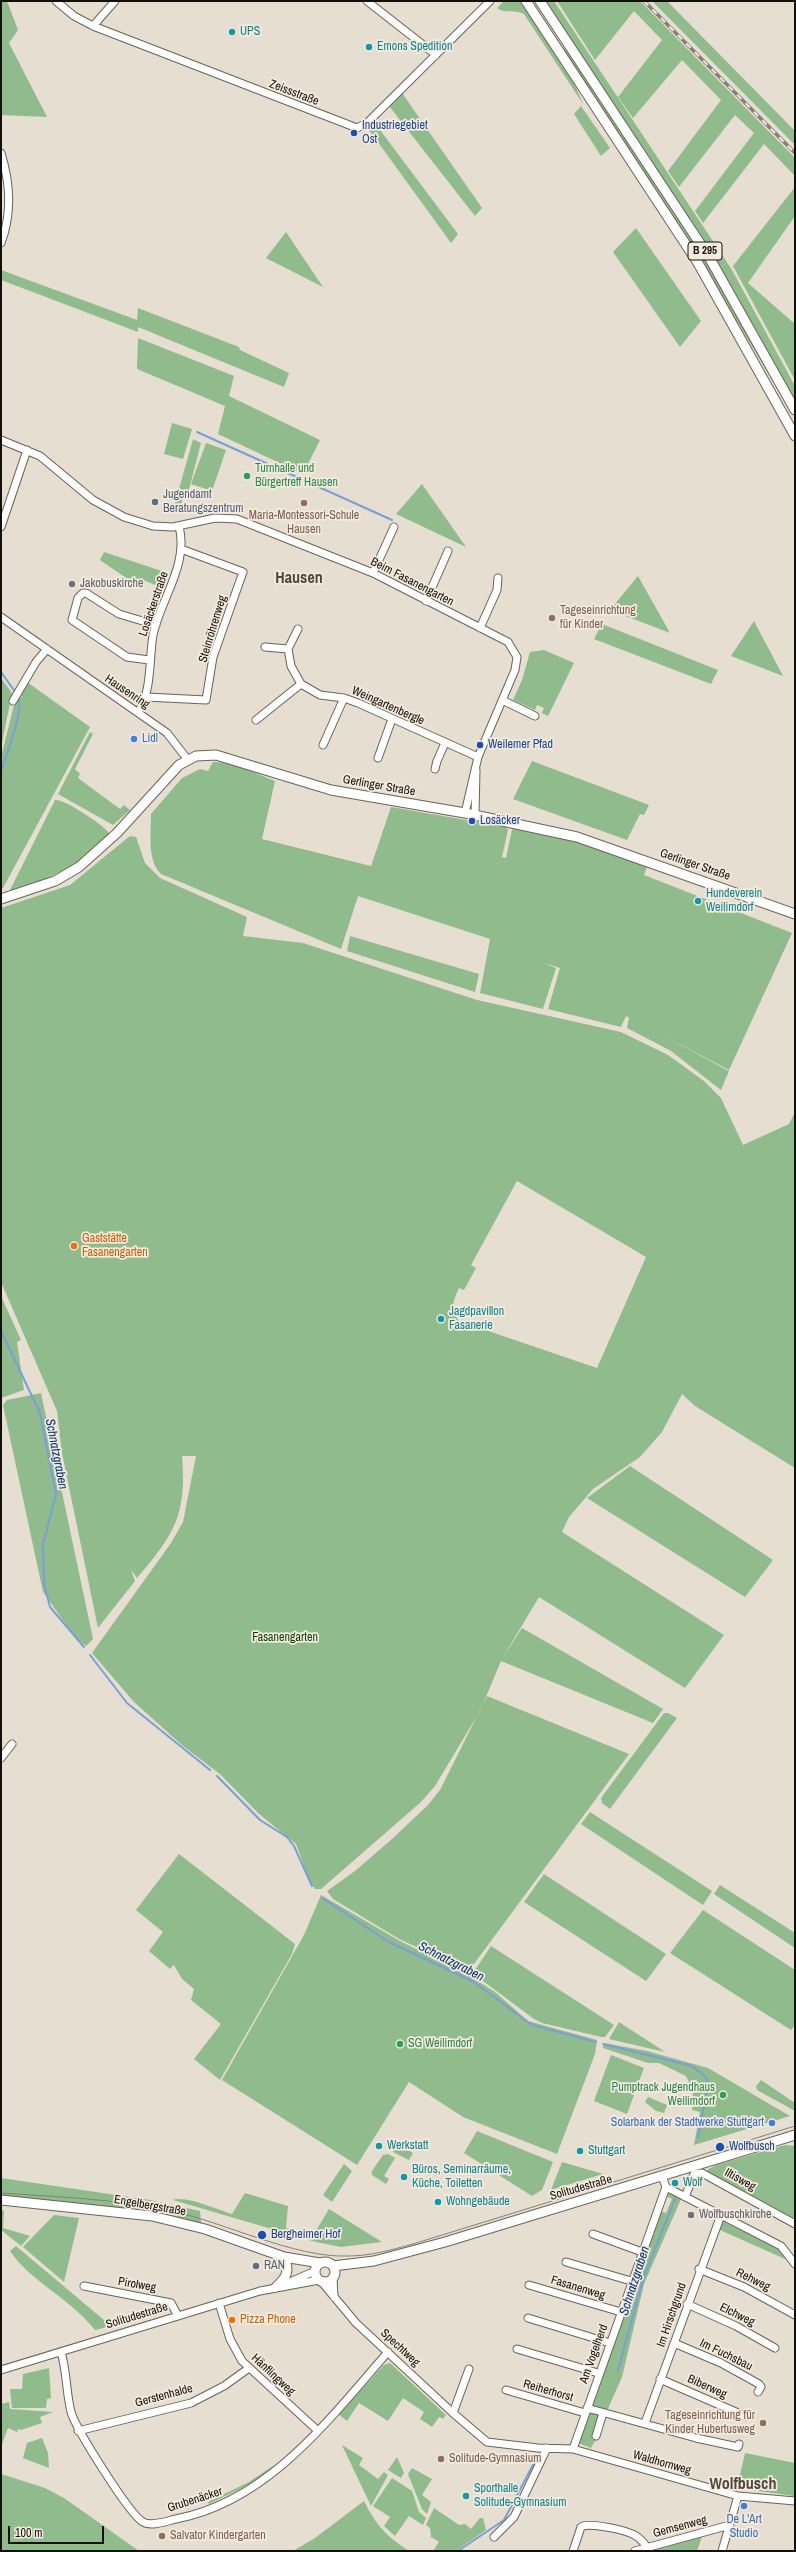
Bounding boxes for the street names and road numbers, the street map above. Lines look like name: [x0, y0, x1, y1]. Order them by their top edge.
street label: Zeissstraße: [267, 77, 321, 109]
road number: B 295: [688, 242, 722, 260]
street label: Beim Fasanengarten: [368, 555, 456, 609]
street label: Losäckerstraße: [136, 570, 172, 638]
street label: Steinröhrenweg: [196, 594, 230, 664]
street label: Hausenring: [102, 672, 152, 712]
street label: Weingartenbergle: [349, 684, 427, 728]
street label: Gerlinger Straße: [342, 773, 416, 799]
street label: Gerlinger Straße: [658, 846, 732, 884]
street label: Iltisweg: [722, 2166, 758, 2194]
street label: Solitudestraße: [548, 2172, 614, 2204]
street label: Engelbergstraße: [113, 2193, 187, 2219]
street label: Rehweg: [734, 2266, 772, 2294]
street label: Fasanenweg: [549, 2273, 607, 2303]
street label: Pirolweg: [117, 2275, 157, 2295]
street label: Im Hirschgrund: [654, 2281, 690, 2349]
street label: Solitudestraße: [104, 2300, 170, 2332]
street label: Elchweg: [717, 2300, 757, 2330]
street label: Am Vogelherd: [577, 2322, 611, 2386]
street label: Spechtweg: [377, 2326, 423, 2370]
street label: Im Fuchsbau: [697, 2336, 755, 2374]
street label: Hänflingweg: [248, 2351, 298, 2399]
street label: Biberweg: [685, 2372, 729, 2402]
street label: Reiherhorst: [521, 2377, 575, 2405]
street label: Gerstenhalde: [134, 2381, 194, 2411]
street label: Waldhornweg: [631, 2448, 693, 2478]
street label: Grubenäcker: [166, 2484, 224, 2516]
street label: Gemsenweg: [651, 2513, 709, 2541]

